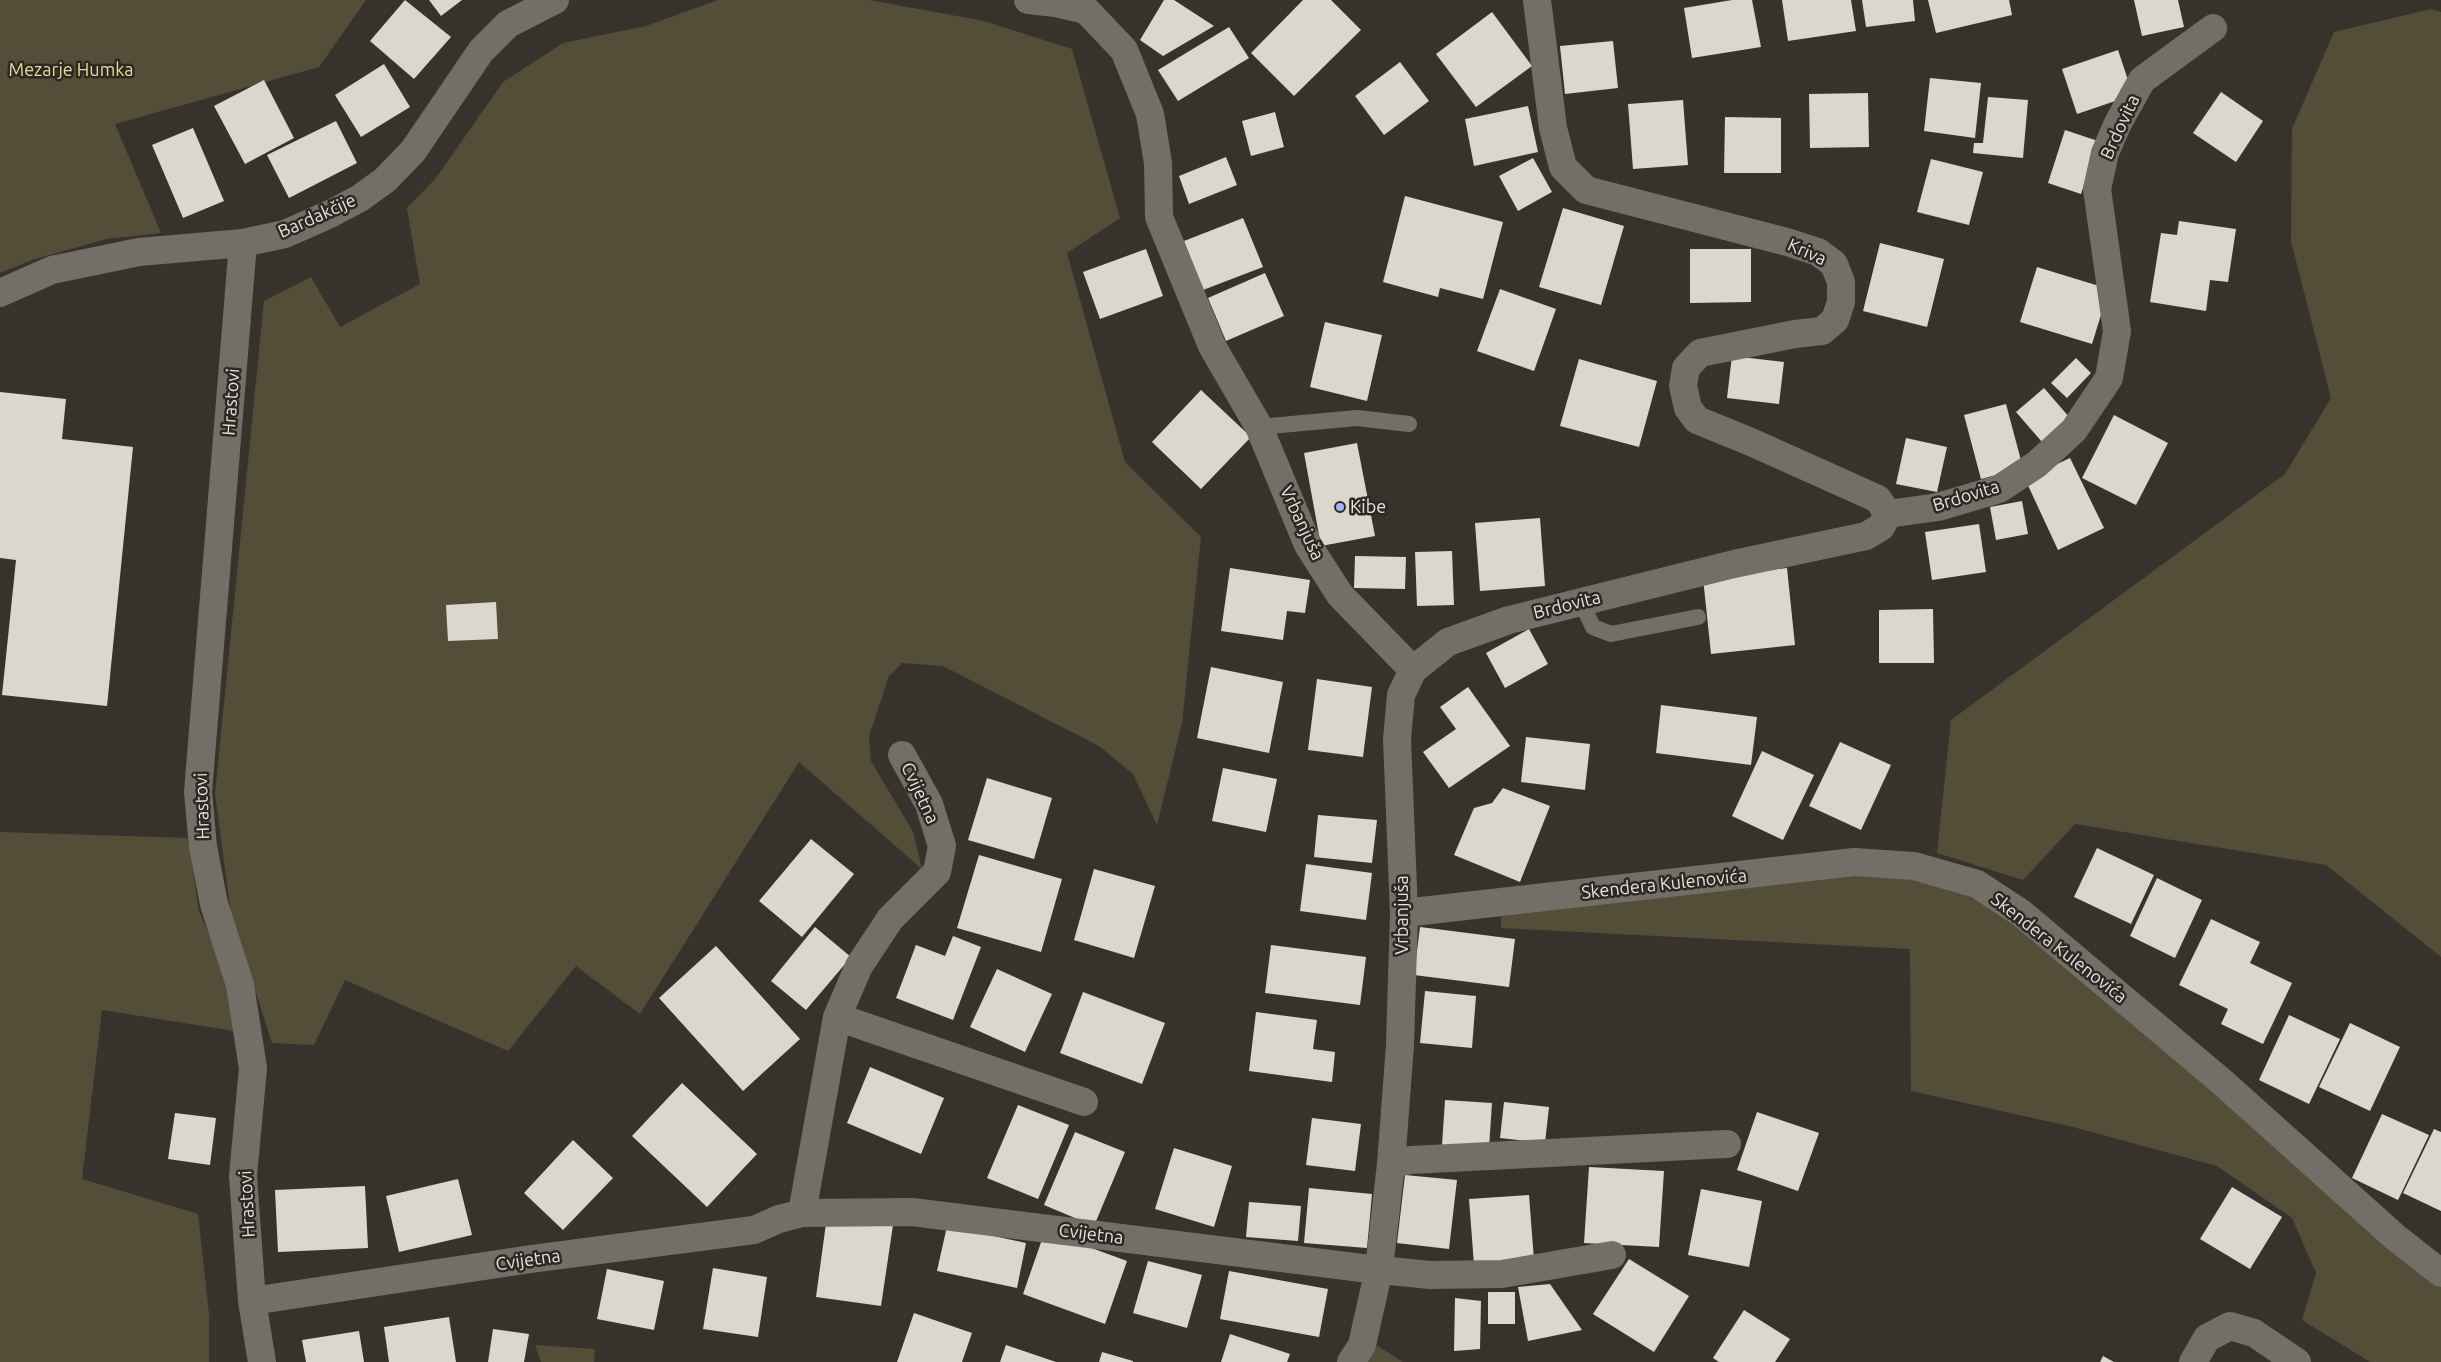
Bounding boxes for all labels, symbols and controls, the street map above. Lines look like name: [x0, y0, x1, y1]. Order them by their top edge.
park label: Mezarje Humka: [8, 59, 134, 81]
street label: Brdovita: [2096, 91, 2144, 163]
street label: Bardakčije: [275, 189, 359, 243]
street label: Kriva: [1784, 234, 1830, 270]
street label: Hrastovi: [218, 368, 244, 436]
street label: Brdovita: [1930, 476, 2002, 516]
street label: Vrbanjuša: [1275, 482, 1329, 564]
place label: Kibe: [1350, 496, 1386, 518]
marker: Kibe: [1334, 501, 1346, 513]
street label: Brdovita: [1531, 586, 1603, 624]
street label: Cvijetna: [896, 759, 944, 827]
street label: Hrastovi: [190, 772, 214, 840]
street label: Skendera Kulenovića: [1580, 865, 1748, 903]
street label: Vrbanjuša: [1391, 875, 1413, 955]
street label: Skendera Kulenovića: [1987, 888, 2131, 1008]
street label: Hrastovi: [234, 1170, 260, 1238]
street label: Cvijetna: [1057, 1219, 1125, 1249]
street label: Cvijetna: [494, 1245, 562, 1275]

